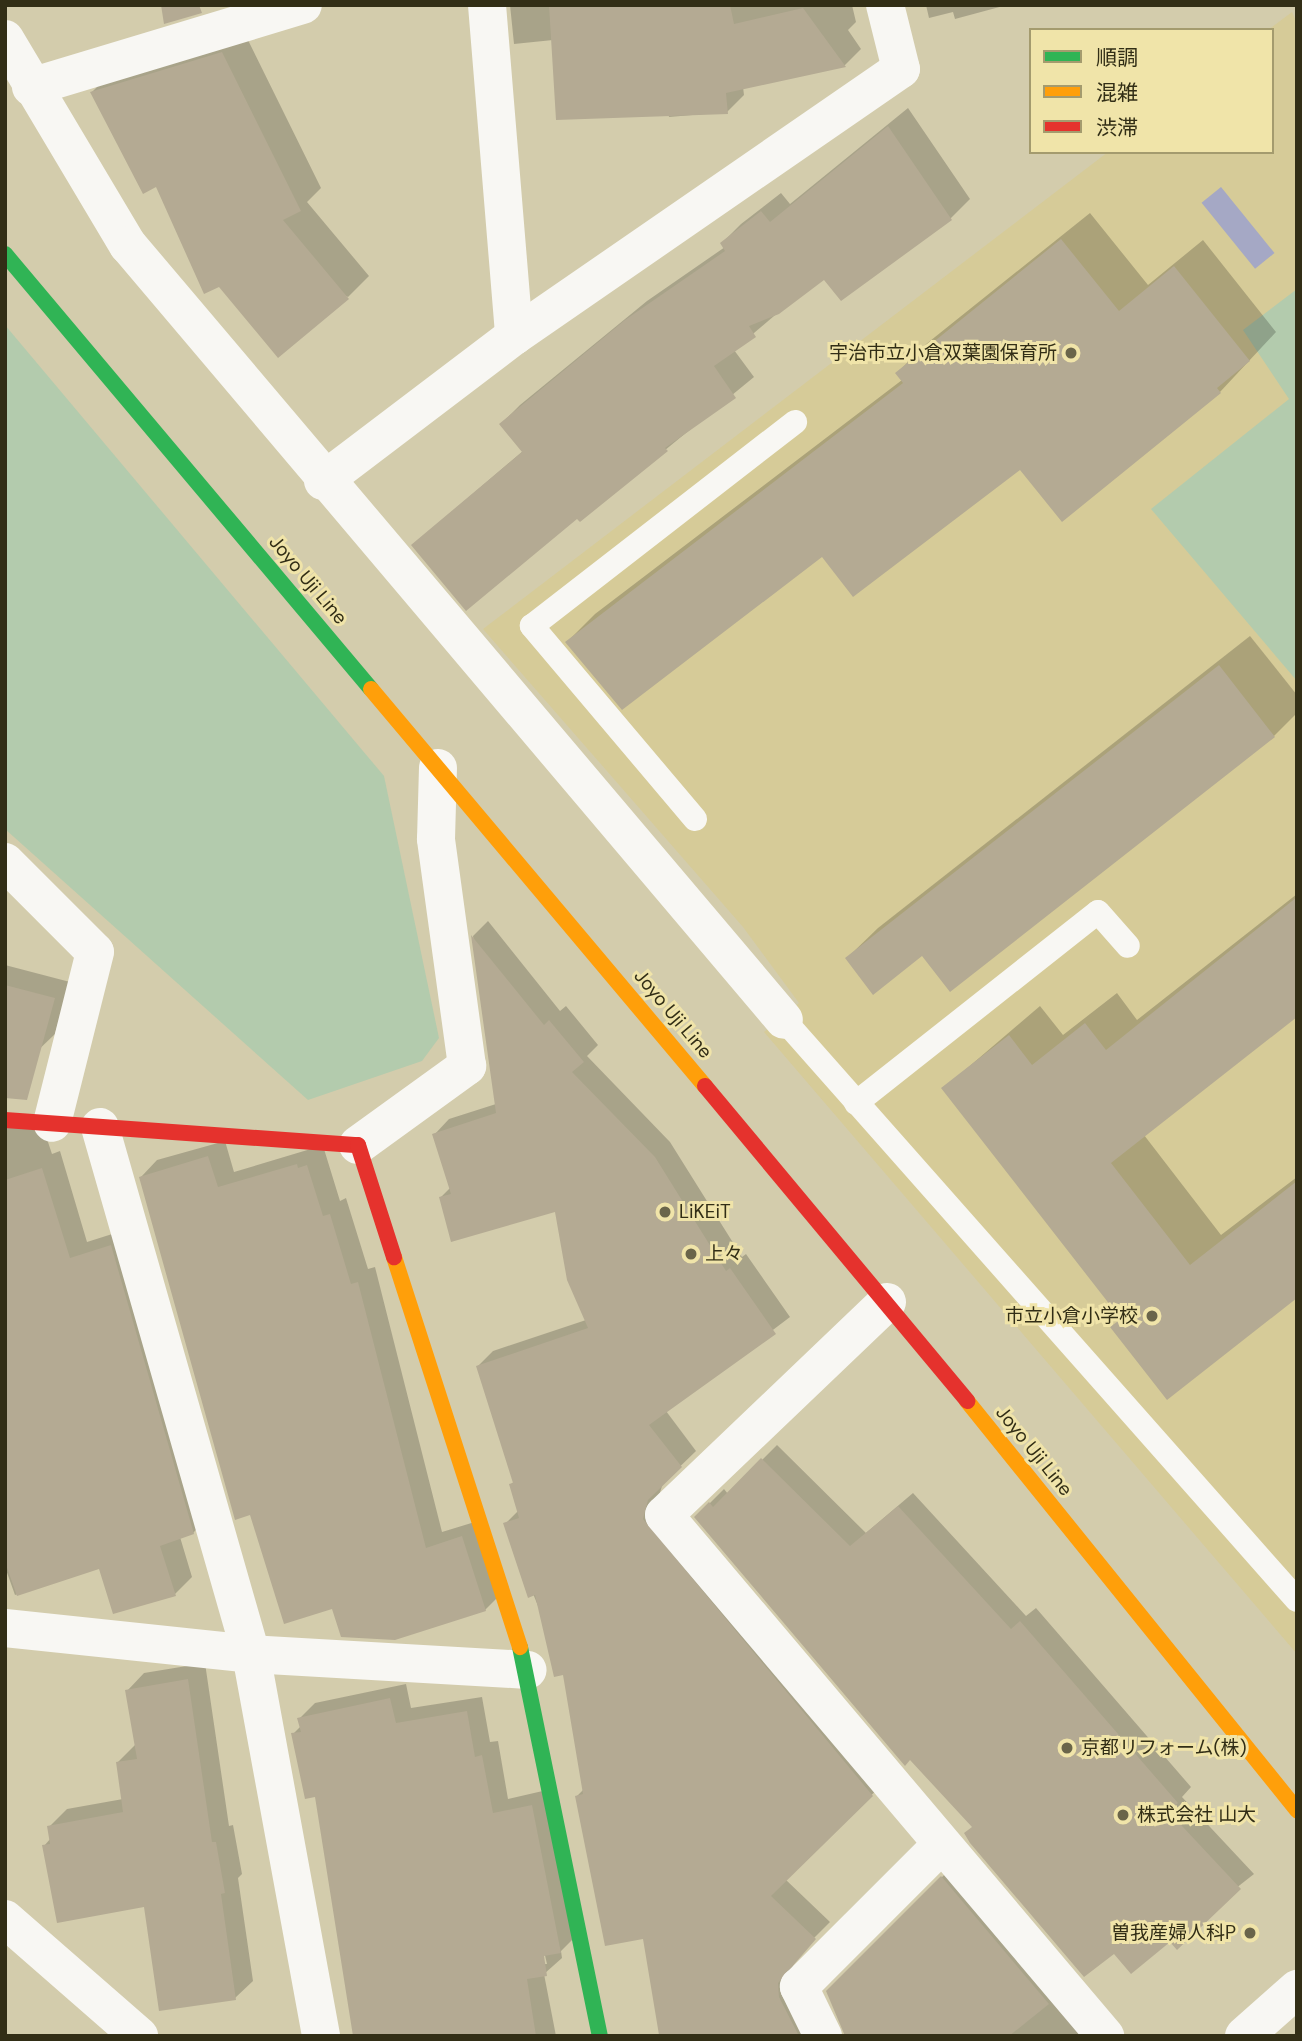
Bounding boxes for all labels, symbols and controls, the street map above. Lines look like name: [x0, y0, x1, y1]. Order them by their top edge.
legend: [1029, 28, 1274, 154]
text: 順調: [1096, 44, 1138, 72]
text: 混雑: [1096, 79, 1138, 107]
text: 渋滞: [1096, 114, 1138, 142]
place label: 宇治市立小倉双葉園保育所: [829, 342, 1057, 364]
marker: 宇治市立小倉双葉園保育所: [1063, 345, 1079, 361]
street label: Joyo Uji Line: [264, 531, 352, 629]
street label: Joyo Uji Line: [629, 965, 717, 1063]
place label: LiKEiT: [679, 1201, 731, 1223]
marker: LiKEiT: [657, 1204, 673, 1220]
place label: 上々: [705, 1243, 743, 1265]
marker: 上々: [683, 1246, 699, 1262]
place label: 市立小倉小学校: [1005, 1305, 1138, 1327]
marker: 市立小倉小学校: [1144, 1308, 1160, 1324]
street label: Joyo Uji Line: [991, 1401, 1077, 1501]
place label: 京都リフォーム(株): [1081, 1737, 1247, 1759]
marker: 京都リフォーム(株): [1059, 1740, 1075, 1756]
place label: 株式会社 山大: [1137, 1804, 1256, 1826]
marker: 株式会社 山大: [1115, 1807, 1131, 1823]
place label: 曽我産婦人科P: [1111, 1922, 1236, 1944]
marker: 曽我産婦人科P: [1242, 1925, 1258, 1941]

